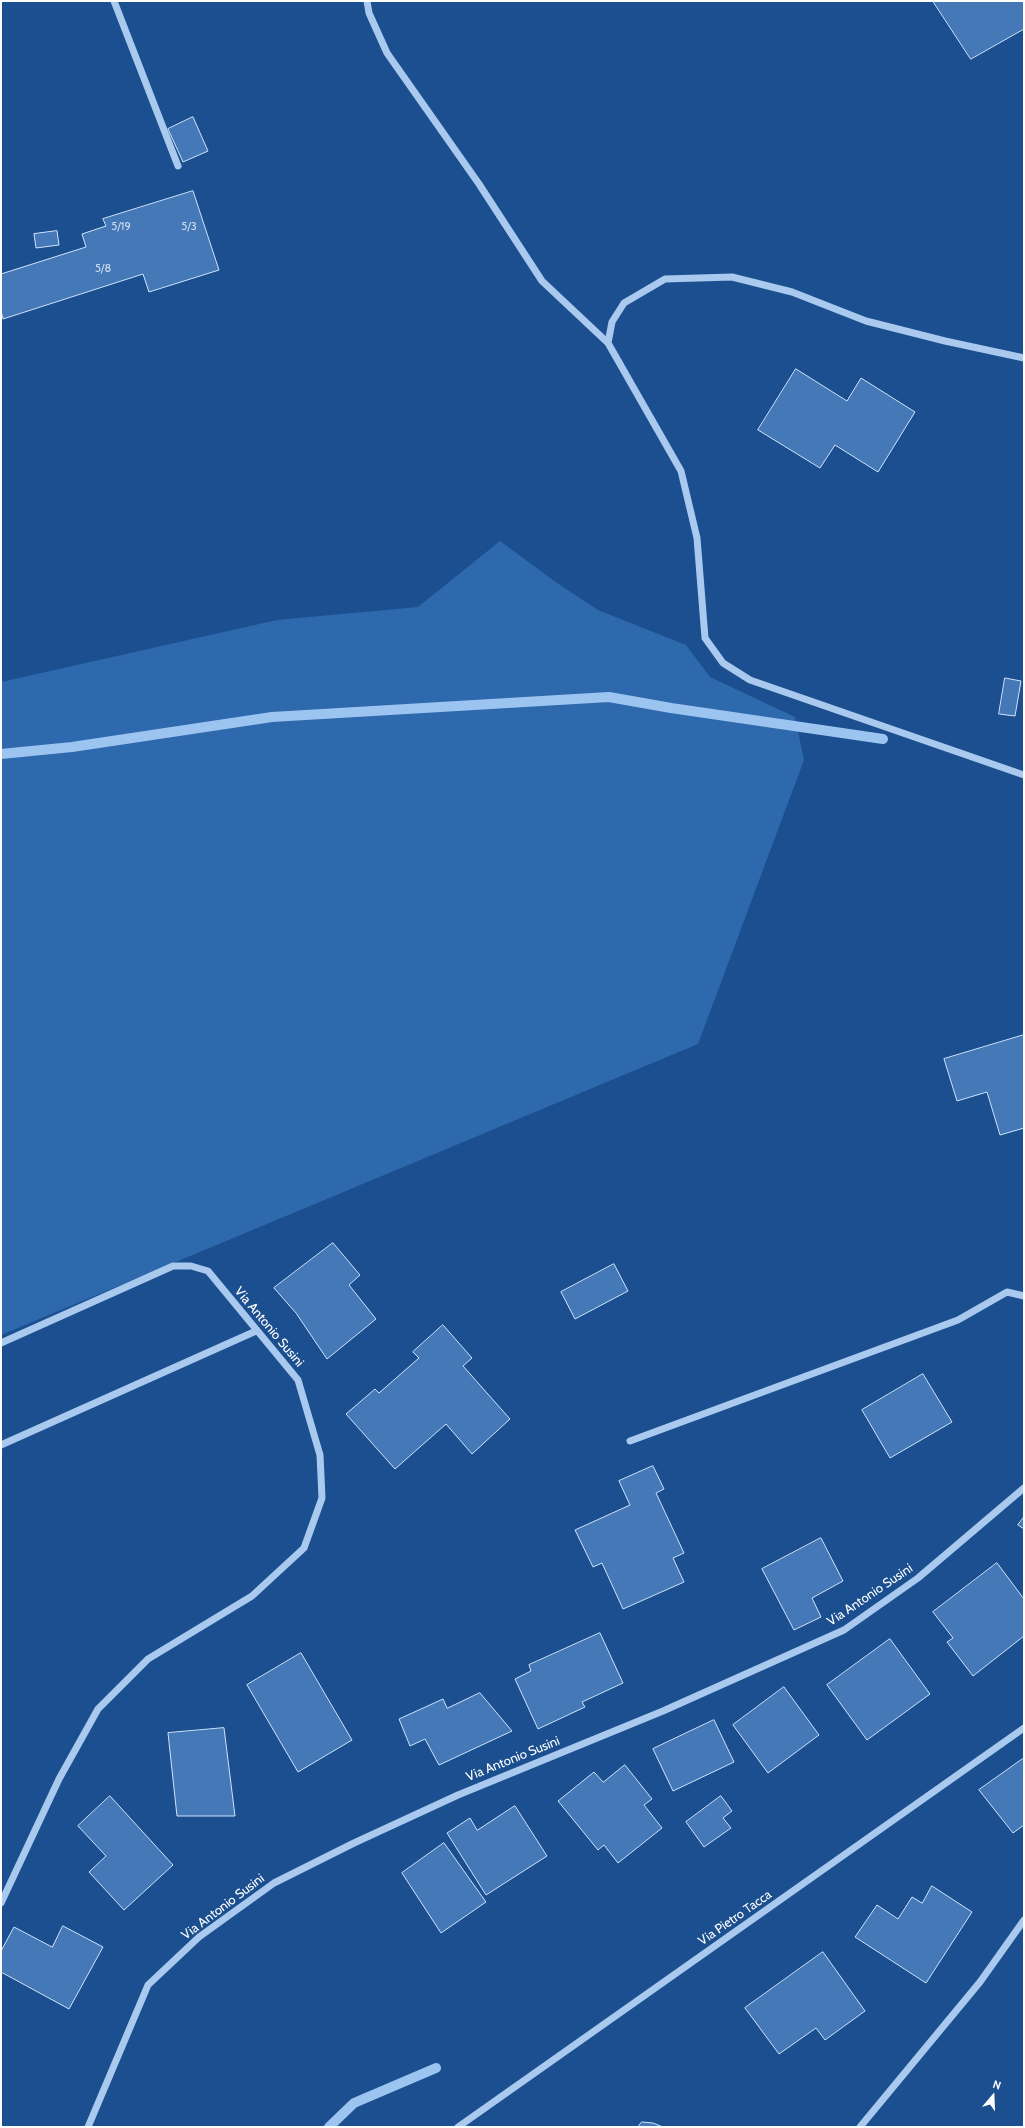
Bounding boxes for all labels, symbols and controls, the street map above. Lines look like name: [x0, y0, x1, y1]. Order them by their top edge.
house number: 5/19: [111, 220, 131, 234]
house number: 5/3: [181, 220, 197, 234]
house number: 5/8: [95, 262, 111, 276]
street label: Via Antonio Susini: [231, 1284, 307, 1370]
street label: Via Antonio Susini: [824, 1561, 916, 1629]
street label: Via Antonio Susini: [464, 1733, 562, 1785]
street label: Via Antonio Susini: [179, 1871, 267, 1943]
street label: Via Pietro Tacca: [695, 1887, 775, 1949]
north arrow: [973, 2076, 1013, 2116]
text: N: [991, 2077, 1003, 2093]

